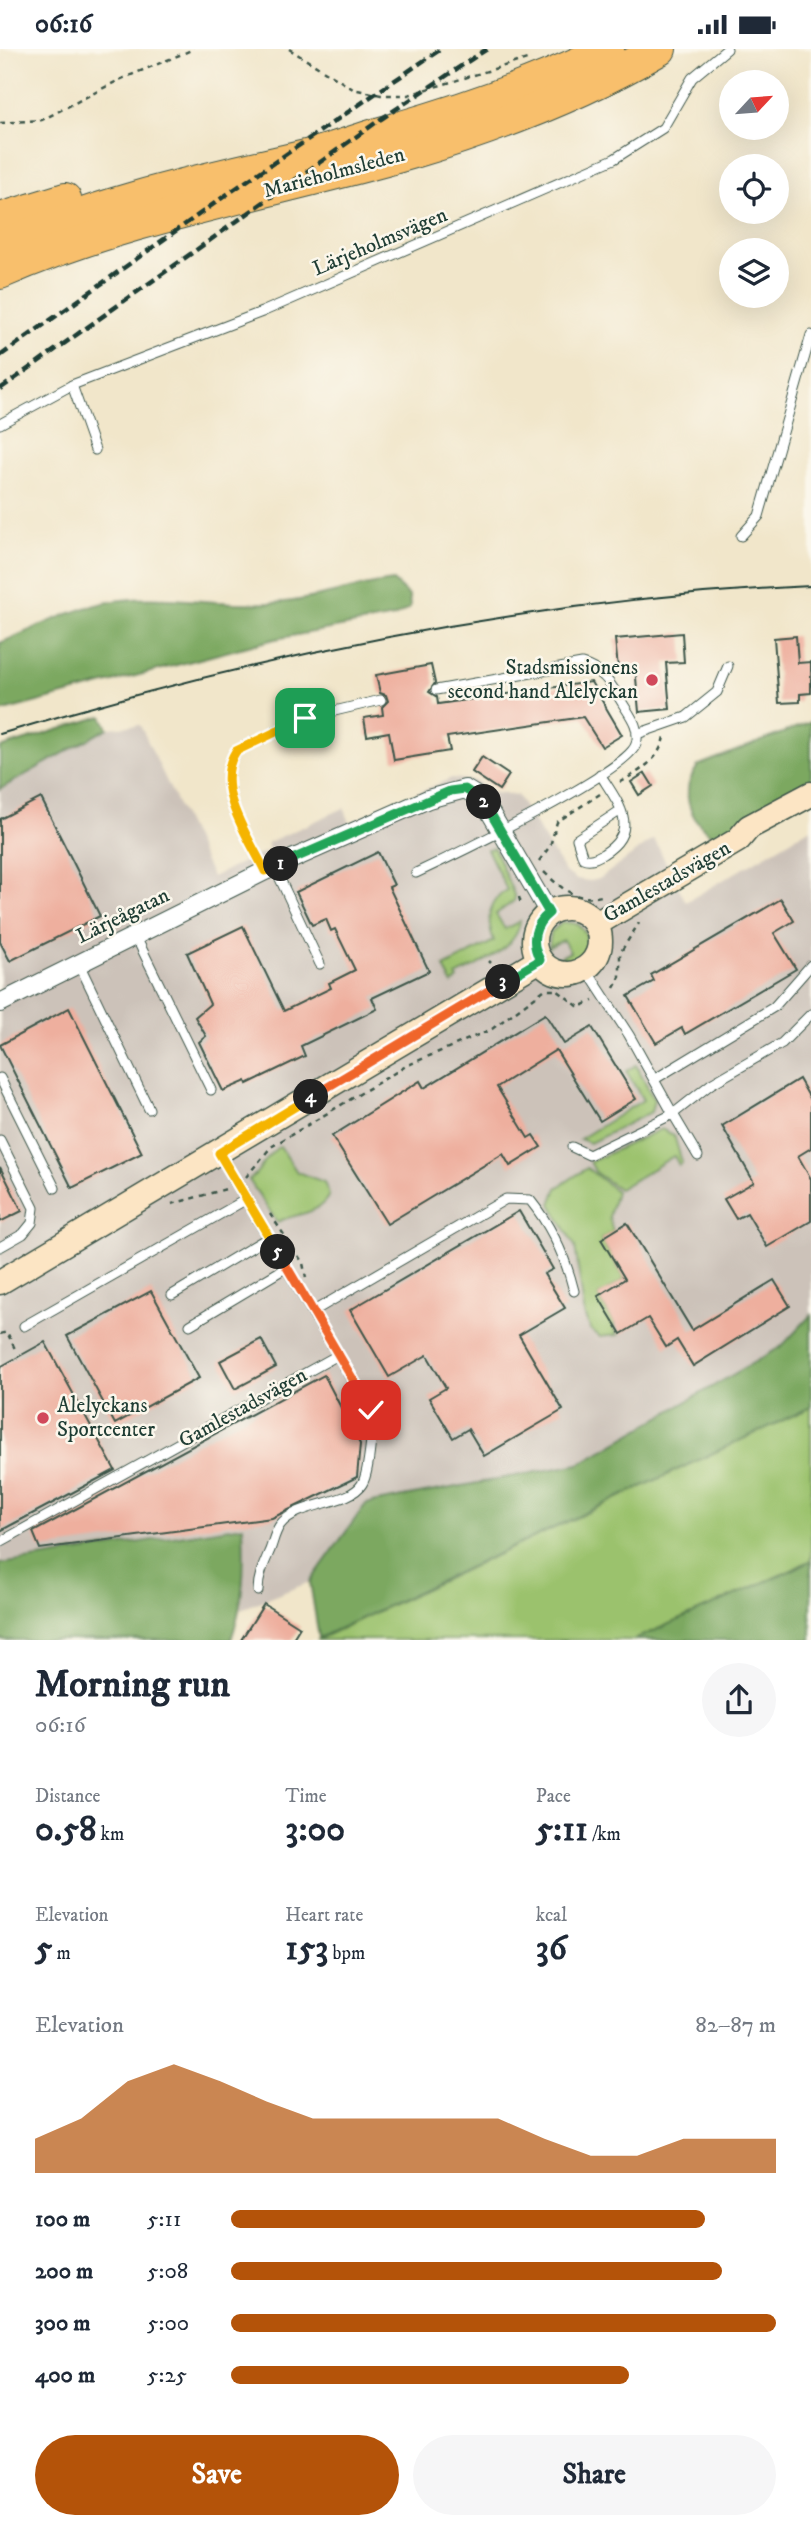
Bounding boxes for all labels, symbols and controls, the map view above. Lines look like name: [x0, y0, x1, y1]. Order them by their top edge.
text: 06:16: [35, 8, 92, 41]
north arrow: [719, 70, 789, 140]
map controls: [719, 70, 789, 308]
street label: Marieholmsleden: [260, 142, 408, 204]
button: locate: [719, 154, 789, 224]
street label: Lärjeholmsvägen: [309, 202, 451, 282]
button: layers: [719, 238, 789, 308]
place label: Stadsmissionens second hand Alelyckan: [448, 655, 638, 705]
marker: Stadsmissionens second hand Alelyckan: [644, 672, 660, 688]
pin: [275, 688, 335, 748]
icon: arrive: [286, 699, 324, 737]
pin: 2: [466, 785, 502, 819]
text: 2: [479, 790, 488, 813]
street label: Gamlestadsvägen: [599, 835, 735, 929]
pin: 1: [264, 847, 298, 881]
text: 1: [277, 852, 284, 875]
street label: Lärjeågatan: [72, 882, 174, 950]
pin: 3: [486, 965, 520, 999]
text: 3: [499, 970, 506, 993]
pin: 4: [294, 1079, 328, 1115]
text: 4: [305, 1085, 316, 1108]
pin: 5: [260, 1235, 296, 1269]
text: 5: [273, 1240, 282, 1263]
street label: Gamlestadsvägen: [174, 1362, 312, 1454]
pin: [341, 1380, 401, 1440]
icon: check: [352, 1391, 390, 1429]
place label: Alelyckans Sportcenter: [57, 1393, 155, 1443]
marker: Alelyckans Sportcenter: [35, 1410, 51, 1426]
text: Morning run: [35, 1661, 230, 1709]
button: share: [702, 1663, 776, 1737]
text: 06:16: [35, 1711, 86, 1740]
text: Distance: [35, 1785, 100, 1808]
text: Time: [285, 1785, 327, 1808]
text: Pace: [536, 1785, 571, 1808]
text: 0.58: [35, 1808, 97, 1852]
text: 3:00: [285, 1808, 345, 1852]
text: 5:11: [536, 1808, 588, 1852]
text: km: [97, 1823, 124, 1846]
text: /km: [588, 1823, 621, 1846]
text: Elevation: [35, 1904, 109, 1927]
text: Heart rate: [285, 1904, 363, 1927]
text: kcal: [536, 1904, 567, 1927]
text: 5: [35, 1927, 52, 1971]
text: 153: [285, 1927, 328, 1971]
text: 36: [536, 1927, 567, 1971]
text: m: [52, 1942, 71, 1965]
text: bpm: [328, 1942, 365, 1965]
text: Elevation: [35, 2011, 124, 2040]
text: 82–87 m: [695, 2011, 776, 2040]
text: 100 m: [35, 2205, 90, 2234]
text: 5:11: [147, 2205, 181, 2234]
text: 200 m: [35, 2257, 93, 2286]
text: 5:08: [147, 2257, 188, 2286]
text: 300 m: [35, 2309, 91, 2338]
text: 5:00: [147, 2309, 189, 2338]
text: 400 m: [35, 2361, 95, 2390]
text: 5:25: [147, 2361, 187, 2390]
button: Save: [35, 2435, 399, 2515]
button: Share: [413, 2435, 776, 2515]

